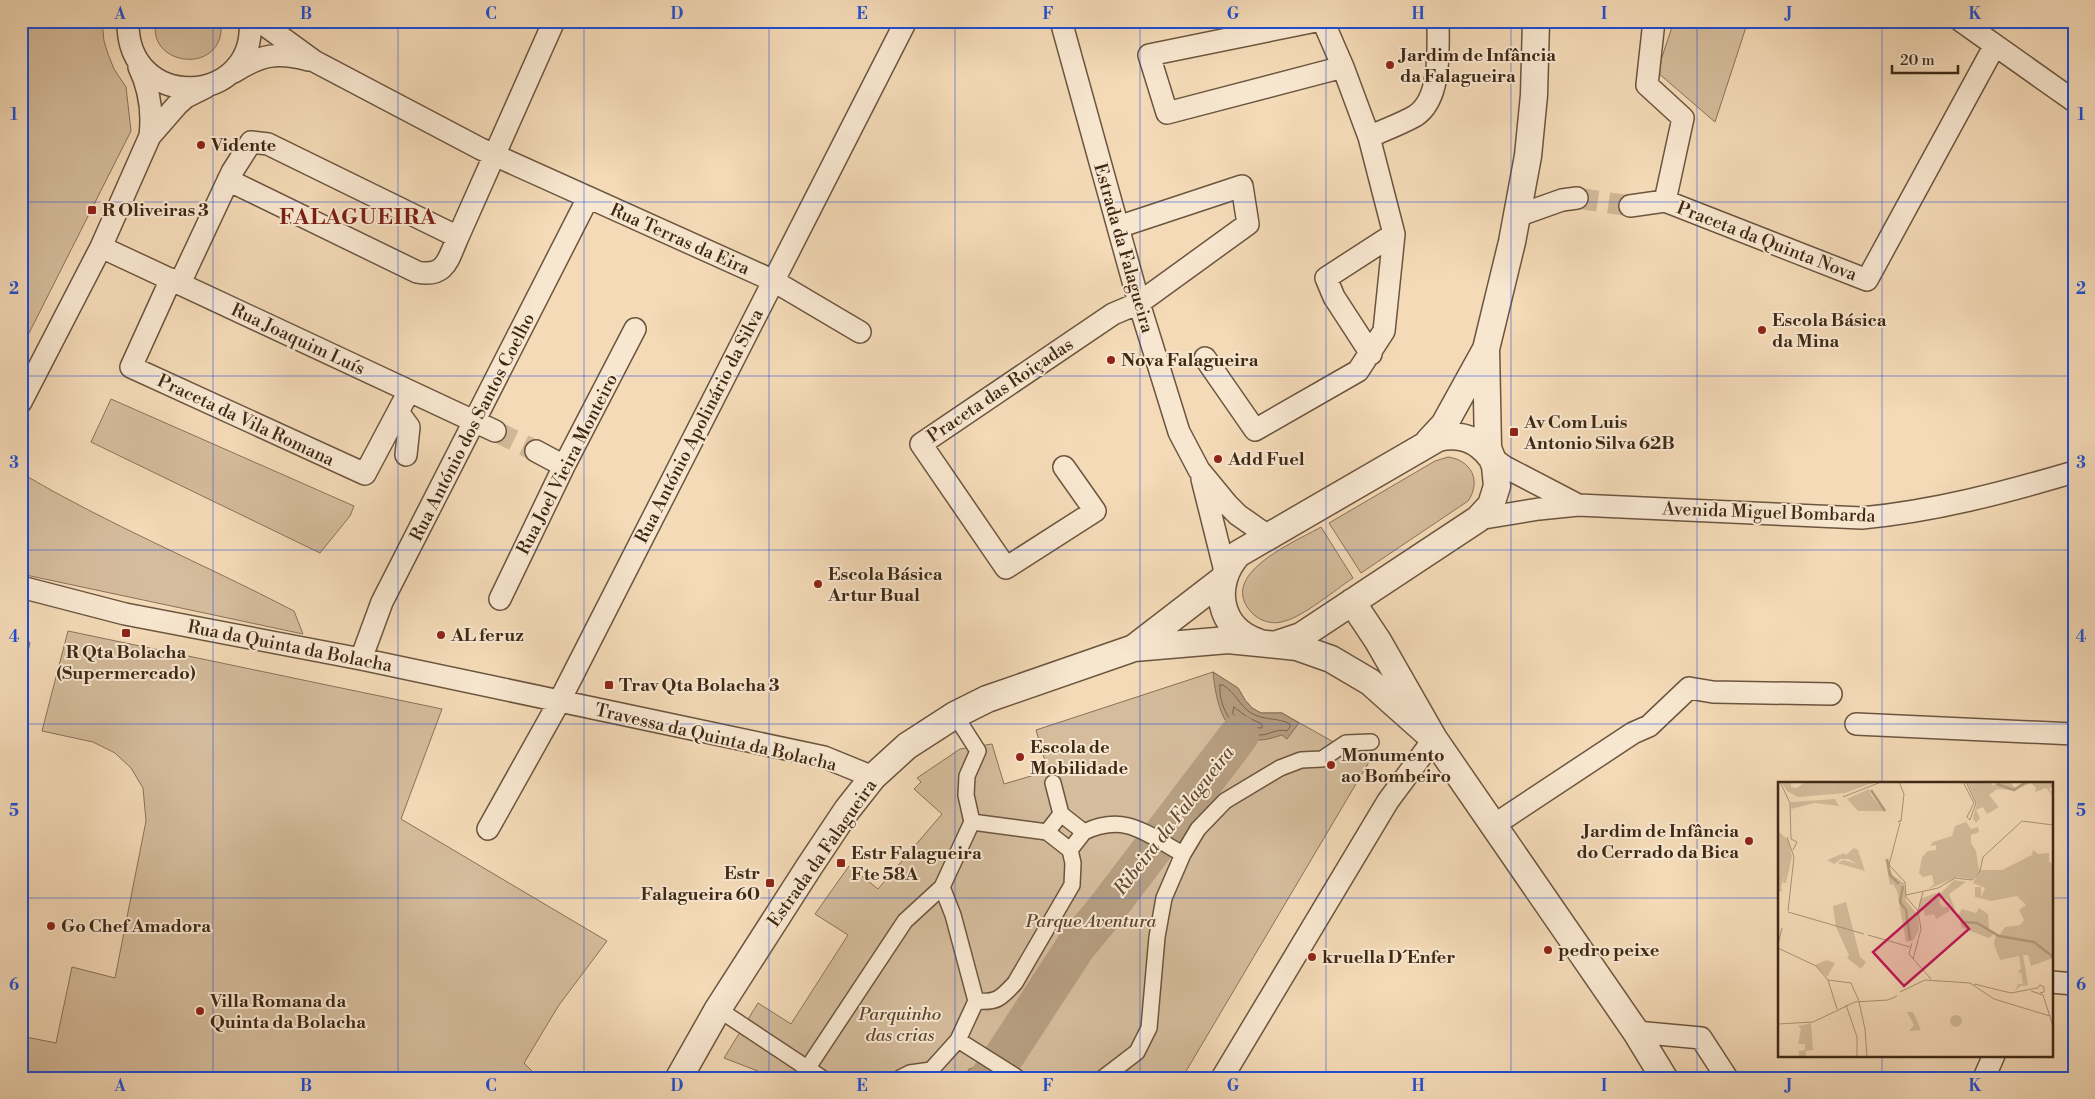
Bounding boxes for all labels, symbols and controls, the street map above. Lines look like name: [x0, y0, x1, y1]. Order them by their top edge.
text: A: [113, 4, 126, 24]
text: B: [300, 4, 312, 24]
text: C: [485, 4, 497, 24]
text: D: [671, 4, 684, 24]
text: E: [856, 4, 868, 24]
text: F: [1042, 4, 1054, 24]
text: G: [1227, 4, 1240, 24]
text: H: [1411, 4, 1425, 24]
text: I: [1601, 4, 1607, 24]
text: J: [1784, 4, 1792, 24]
text: K: [1969, 4, 1983, 24]
scale bar: [1892, 42, 1959, 74]
place label: Jardim de Infância da Falagueira: [1397, 44, 1556, 88]
text: 20 m: [1900, 51, 1935, 70]
marker: Jardim de Infância da Falagueira: [1384, 59, 1396, 71]
text: 1: [10, 105, 18, 125]
text: 1: [2077, 105, 2085, 125]
place label: Vidente: [210, 134, 277, 157]
marker: Vidente: [195, 139, 207, 151]
street label: Estrada da Falagueira: [1088, 161, 1159, 336]
street label: Praceta da Quinta Nova: [1673, 196, 1861, 287]
street label: Rua Terras da Eira: [606, 198, 754, 281]
place label: R Oliveiras 3: [102, 199, 209, 222]
marker: R Oliveiras 3: [86, 204, 98, 216]
district label: FALAGUEIRA: [279, 204, 437, 231]
text: 2: [9, 279, 19, 299]
text: 2: [2076, 279, 2086, 299]
street label: Rua Joaquim Luís: [227, 298, 369, 381]
street label: Rua António Apolinário da Silva: [630, 304, 769, 547]
street label: Rua António dos Santos Coelho: [405, 309, 540, 545]
place label: Escola Básica da Mina: [1772, 309, 1887, 353]
marker: Escola Básica da Mina: [1756, 324, 1768, 336]
street label: Praceta das Roiçadas: [923, 333, 1078, 448]
place label: Nova Falagueira: [1121, 349, 1259, 372]
marker: Nova Falagueira: [1105, 354, 1117, 366]
street label: Praceta da Vila Romana: [154, 369, 339, 472]
street label: Rua Joel Vieira Monteiro: [512, 370, 623, 559]
place label: Av Com Luis Antonio Silva 62B: [1523, 411, 1675, 455]
marker: Av Com Luis Antonio Silva 62B: [1508, 426, 1520, 438]
place label: Add Fuel: [1227, 448, 1305, 471]
text: 3: [9, 453, 19, 473]
marker: Add Fuel: [1212, 453, 1224, 465]
text: 3: [2076, 453, 2086, 473]
street label: Avenida Miguel Bombarda: [1661, 497, 1877, 528]
place label: Escola Básica Artur Bual: [827, 563, 943, 607]
marker: Escola Básica Artur Bual: [812, 578, 824, 590]
street label: Rua da Quinta da Bolacha: [186, 615, 395, 678]
place label: AL feruz: [450, 624, 524, 647]
text: 4: [9, 627, 20, 647]
marker: R Qta Bolacha (Supermercado): [120, 627, 132, 639]
text: 4: [2076, 627, 2087, 647]
marker: AL feruz: [435, 629, 447, 641]
place label: R Qta Bolacha (Supermercado): [57, 641, 196, 685]
place label: Trav Qta Bolacha 3: [619, 674, 780, 697]
marker: Trav Qta Bolacha 3: [603, 679, 615, 691]
street label: Travessa da Quinta da Bolacha: [593, 698, 840, 777]
place label: Escola de Mobilidade: [1030, 736, 1128, 780]
water label: Ribeira da Falagueira: [1108, 741, 1240, 901]
place label: Monumento ao Bombeiro: [1341, 744, 1451, 788]
marker: Escola de Mobilidade: [1014, 751, 1026, 763]
marker: Monumento ao Bombeiro: [1325, 759, 1337, 771]
street label: Estrada da Falagueira: [763, 774, 883, 932]
inset map: [1778, 782, 2052, 1056]
text: 5: [9, 801, 19, 821]
text: 5: [2076, 801, 2086, 821]
place label: Jardim de Infância do Cerrado da Bica: [1576, 820, 1739, 864]
marker: Jardim de Infância do Cerrado da Bica: [1743, 835, 1755, 847]
place label: Estr Falagueira Fte 58A: [851, 842, 982, 886]
marker: Estr Falagueira Fte 58A: [835, 857, 847, 869]
place label: Estr Falagueira 60: [641, 862, 760, 906]
marker: Estr Falagueira 60: [764, 877, 776, 889]
park label: Parque Aventura: [1025, 910, 1157, 933]
place label: Go Chef Amadora: [61, 915, 211, 938]
marker: Go Chef Amadora: [45, 920, 57, 932]
place label: pedro peixe: [1558, 939, 1660, 962]
marker: pedro peixe: [1542, 944, 1554, 956]
place label: kruella D´Enfer: [1322, 946, 1455, 969]
marker: kruella D´Enfer: [1306, 951, 1318, 963]
text: 6: [9, 975, 19, 995]
text: 6: [2076, 975, 2086, 995]
place label: Villa Romana da Quinta da Bolacha: [209, 990, 366, 1034]
park label: Parquinho das crias: [858, 1003, 941, 1047]
marker: Villa Romana da Quinta da Bolacha: [194, 1005, 206, 1017]
text: A: [113, 1076, 126, 1096]
text: B: [300, 1076, 312, 1096]
text: C: [485, 1076, 497, 1096]
text: D: [671, 1076, 684, 1096]
text: E: [856, 1076, 868, 1096]
text: F: [1042, 1076, 1054, 1096]
text: G: [1227, 1076, 1240, 1096]
text: H: [1411, 1076, 1425, 1096]
text: I: [1601, 1076, 1607, 1096]
text: J: [1784, 1076, 1792, 1096]
text: K: [1969, 1076, 1983, 1096]

